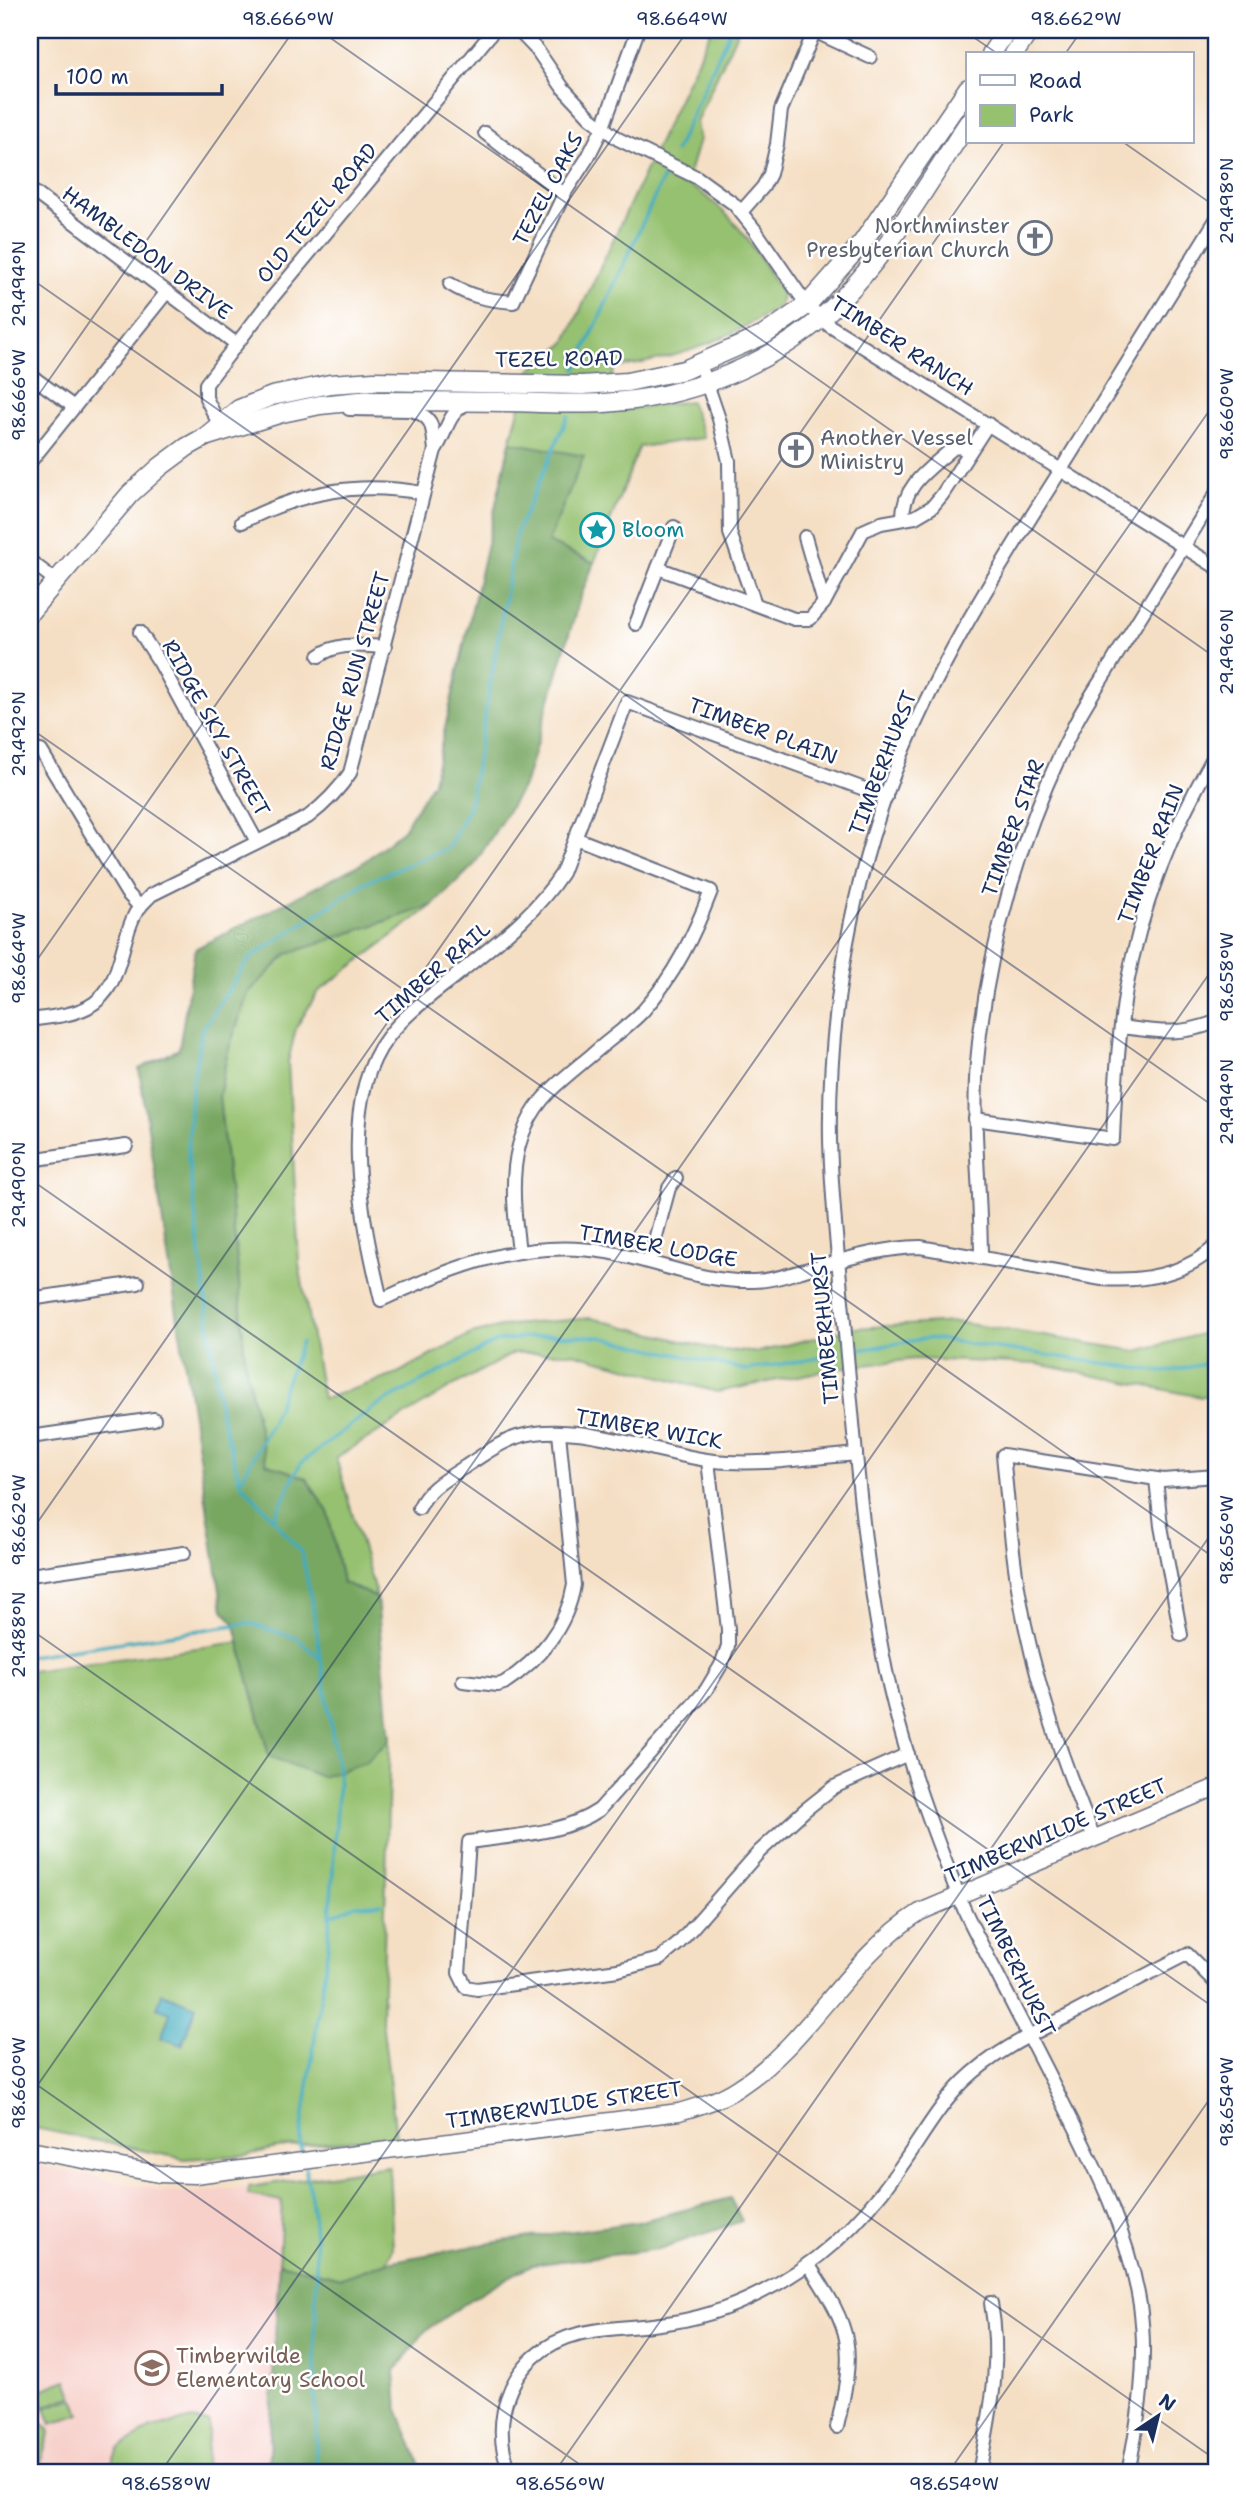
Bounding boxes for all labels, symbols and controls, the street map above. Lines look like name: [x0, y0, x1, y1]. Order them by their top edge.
text: 98.666°W: [242, 7, 334, 31]
text: 98.664°W: [636, 7, 728, 31]
text: 98.662°W: [1030, 7, 1122, 31]
scale bar: [56, 52, 222, 96]
legend: [966, 52, 1194, 144]
text: 100 m: [66, 63, 129, 91]
text: Road: [1029, 67, 1082, 95]
text: Park: [1029, 101, 1074, 129]
street label: TEZEL OAKS: [506, 127, 590, 251]
street label: OLD TEZEL ROAD: [250, 137, 384, 289]
text: 29.498°N: [1215, 158, 1239, 244]
street label: HAMBLEDON DRIVE: [56, 180, 238, 326]
place label: Northminster Presbyterian Church: [806, 212, 1010, 264]
church icon: Northminster Presbyterian Church: [1016, 219, 1054, 257]
text: 29.494°N: [7, 241, 31, 327]
street label: TIMBER RANCH: [825, 289, 979, 403]
street label: TEZEL ROAD: [495, 344, 623, 374]
text: 98.666°W: [7, 349, 31, 441]
text: 98.660°W: [1215, 368, 1239, 460]
place label: Another Vessel Ministry: [820, 424, 974, 476]
church icon: Another Vessel Ministry: [777, 431, 815, 469]
place icon: Bloom: [578, 511, 616, 549]
place label: Bloom: [622, 516, 684, 544]
street label: RIDGE RUN STREET: [313, 569, 397, 773]
text: 29.496°N: [1215, 609, 1239, 695]
street label: RIDGE SKY STREET: [156, 635, 276, 822]
street label: TIMBERHURST: [843, 687, 923, 839]
text: 29.492°N: [7, 691, 31, 777]
street label: TIMBER PLAIN: [685, 691, 841, 771]
street label: TIMBER STAR: [975, 756, 1051, 900]
street label: TIMBER RAIN: [1111, 780, 1191, 928]
text: 98.664°W: [7, 912, 31, 1004]
street label: TIMBER RAIL: [370, 915, 497, 1031]
text: 98.658°W: [1215, 932, 1239, 1022]
text: 29.494°N: [1215, 1059, 1239, 1145]
text: 29.490°N: [7, 1142, 31, 1228]
street label: TIMBER LODGE: [577, 1218, 739, 1274]
street label: TIMBERHURST: [804, 1251, 846, 1405]
street label: TIMBER WICK: [573, 1402, 725, 1456]
text: 98.662°W: [7, 1474, 31, 1566]
text: 98.656°W: [1215, 1495, 1239, 1585]
text: 29.488°N: [7, 1591, 31, 1679]
street label: TIMBERWILDE STREET: [941, 1772, 1171, 1890]
street label: TIMBERHURST: [970, 1891, 1062, 2041]
text: 98.660°W: [7, 2037, 31, 2129]
text: 98.654°W: [1215, 2057, 1239, 2147]
street label: TIMBERWILDE STREET: [444, 2075, 684, 2135]
place label: Timberwilde Elementary School: [176, 2342, 366, 2394]
school or university icon: Timberwilde Elementary School: [133, 2349, 171, 2387]
north arrow: [1124, 2380, 1194, 2450]
text: N: [1154, 2388, 1181, 2417]
text: 98.658°W: [121, 2472, 211, 2496]
text: 98.656°W: [515, 2472, 605, 2496]
text: 98.654°W: [909, 2472, 999, 2496]

